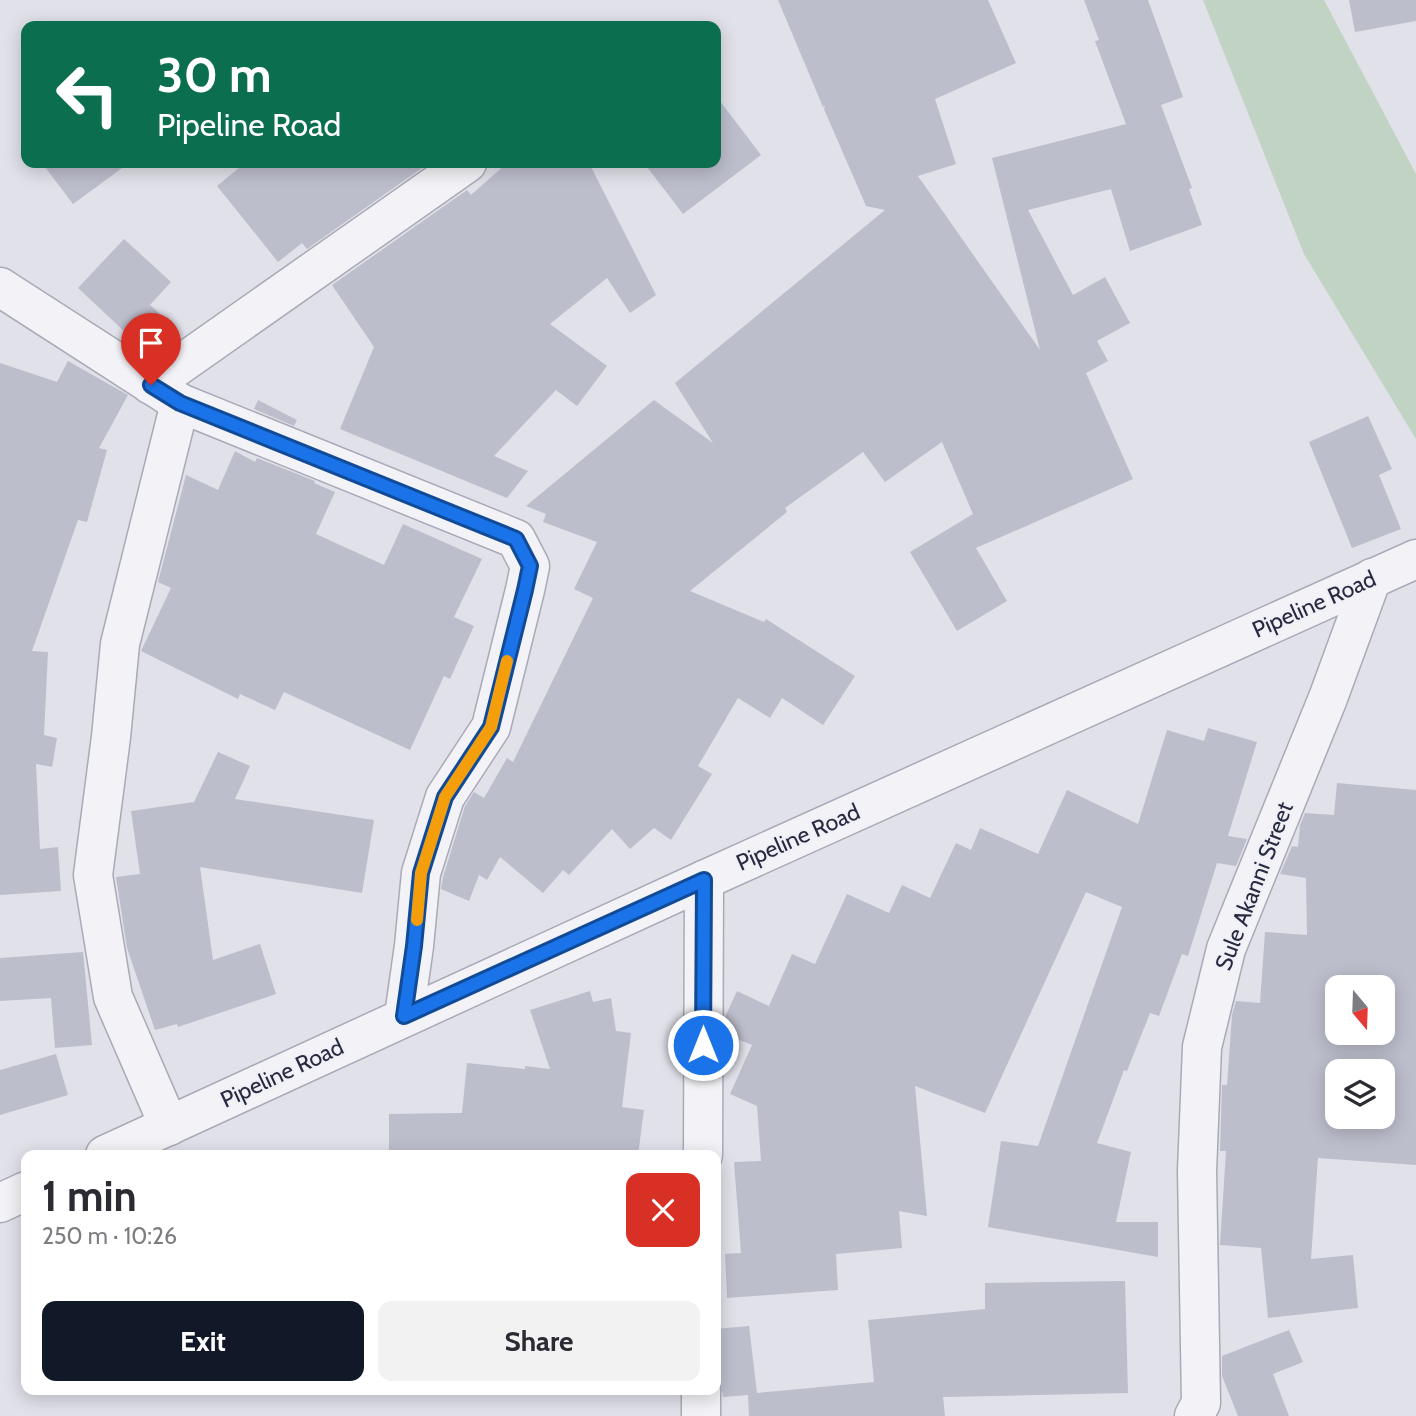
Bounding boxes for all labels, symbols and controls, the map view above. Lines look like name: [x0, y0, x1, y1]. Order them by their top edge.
text: 30 m: [157, 45, 272, 104]
icon: left: [42, 49, 133, 140]
text: Pipeline Road: [157, 105, 341, 144]
pin: [121, 313, 181, 385]
icon: arrive: [132, 324, 170, 362]
street label: Pipeline Road: [1248, 564, 1380, 644]
street label: Pipeline Road: [732, 797, 864, 877]
street label: Sule Akanni Street: [1209, 798, 1299, 974]
north arrow: [1325, 975, 1395, 1045]
map controls: [1325, 975, 1395, 1129]
position arrow: [666, 1008, 740, 1082]
street label: Pipeline Road: [216, 1032, 348, 1114]
button: layers: [1325, 1059, 1395, 1129]
text: 1 min: [42, 1170, 137, 1222]
button: close: [626, 1173, 700, 1247]
text: 250 m · 10:26: [42, 1222, 177, 1250]
button: Exit: [42, 1301, 364, 1381]
button: Share: [378, 1301, 700, 1381]

